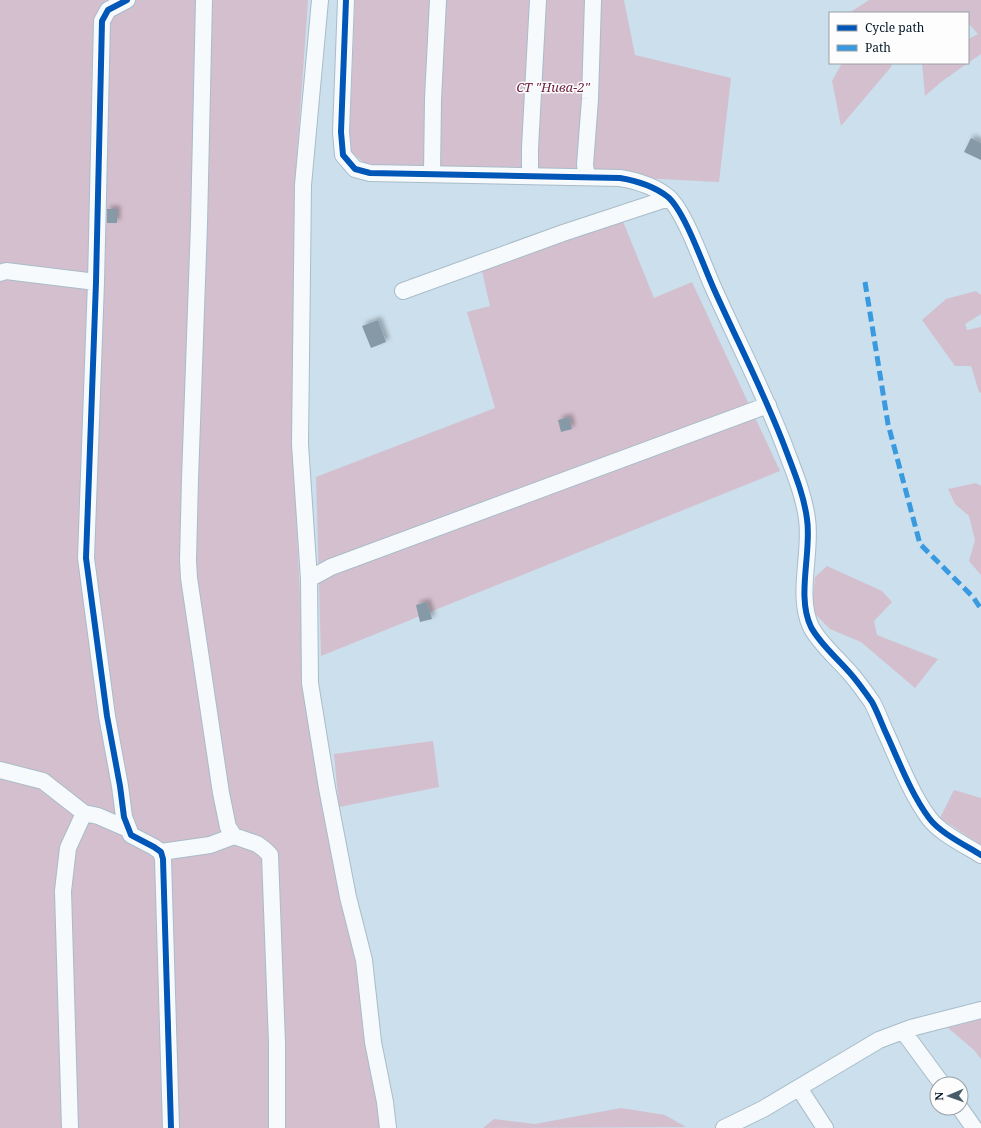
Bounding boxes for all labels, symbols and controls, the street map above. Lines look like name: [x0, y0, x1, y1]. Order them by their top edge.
legend: [829, 12, 969, 64]
text: Cycle path: [865, 19, 925, 36]
text: Path: [865, 39, 891, 56]
park label: СТ "Нива-2": [516, 78, 591, 96]
north arrow: [929, 1076, 969, 1116]
text: N: [931, 1091, 946, 1101]

